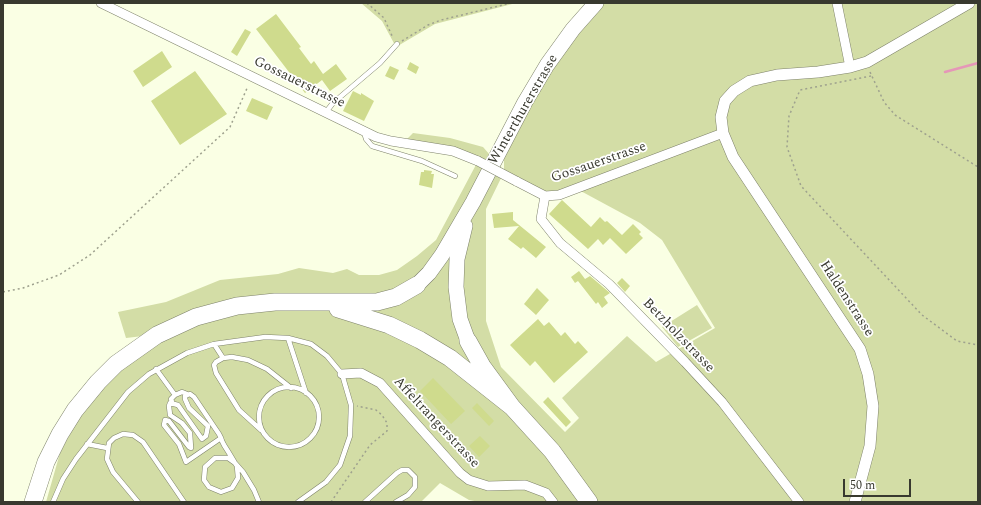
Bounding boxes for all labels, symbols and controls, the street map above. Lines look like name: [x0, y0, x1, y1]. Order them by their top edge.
street label: Winterthurerstrasse: [486, 52, 562, 168]
street label: Gossauerstrasse: [251, 54, 347, 112]
street label: Gossauerstrasse: [549, 139, 649, 187]
street label: Haldenstrasse: [815, 258, 877, 340]
street label: Betzholzstrasse: [638, 295, 718, 377]
street label: Affeltrangerstrasse: [389, 374, 483, 472]
scale bar: [845, 471, 913, 497]
text: 50 m: [850, 476, 875, 495]

